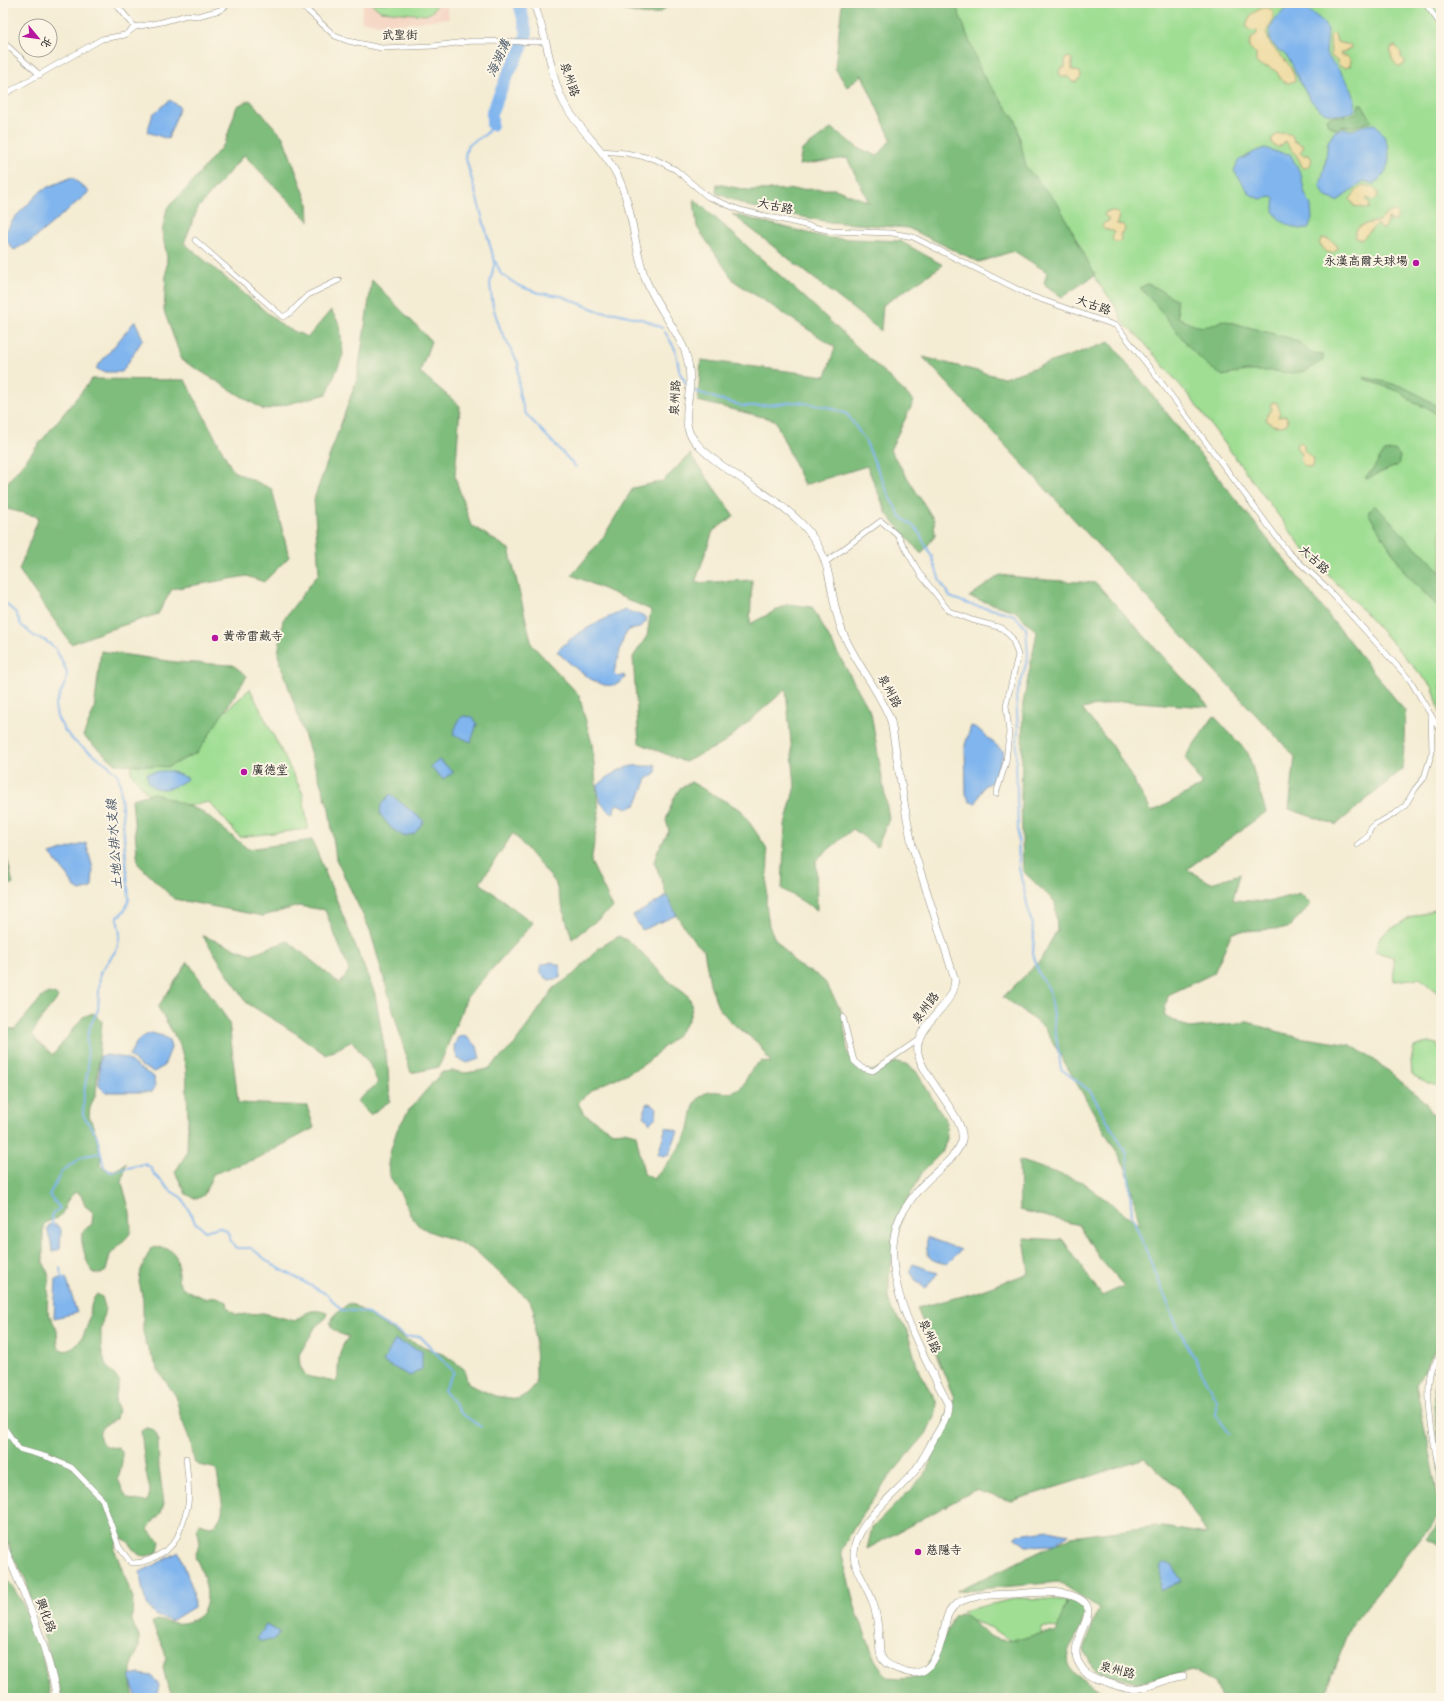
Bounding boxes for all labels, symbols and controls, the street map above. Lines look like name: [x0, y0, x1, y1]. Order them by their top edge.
north arrow: [18, 18, 58, 58]
street label: 武聖街: [382, 29, 418, 44]
text: 北: [37, 34, 53, 50]
water label: 海湖溝: [484, 37, 515, 80]
street label: 泉州路: [556, 60, 581, 99]
street label: 大古路: [756, 196, 794, 219]
place label: 永漢高爾夫球場: [1324, 255, 1408, 270]
marker: 永漢高爾夫球場: [1411, 258, 1421, 268]
street label: 大古路: [1074, 294, 1113, 319]
street label: 泉州路: [668, 380, 685, 416]
street label: 大古路: [1295, 543, 1332, 578]
place label: 黃帝雷藏寺: [223, 630, 283, 645]
marker: 黃帝雷藏寺: [210, 633, 220, 643]
street label: 泉州路: [873, 672, 904, 711]
place label: 廣德堂: [252, 763, 288, 779]
marker: 廣德堂: [239, 767, 249, 777]
water label: 土地公排水支線: [104, 797, 127, 890]
street label: 泉州路: [910, 990, 943, 1028]
street label: 泉州路: [914, 1317, 943, 1356]
place label: 慈隱寺: [926, 1544, 962, 1559]
marker: 慈隱寺: [913, 1547, 923, 1557]
street label: 興化路: [31, 1596, 58, 1635]
street label: 泉州路: [1098, 1660, 1136, 1683]

